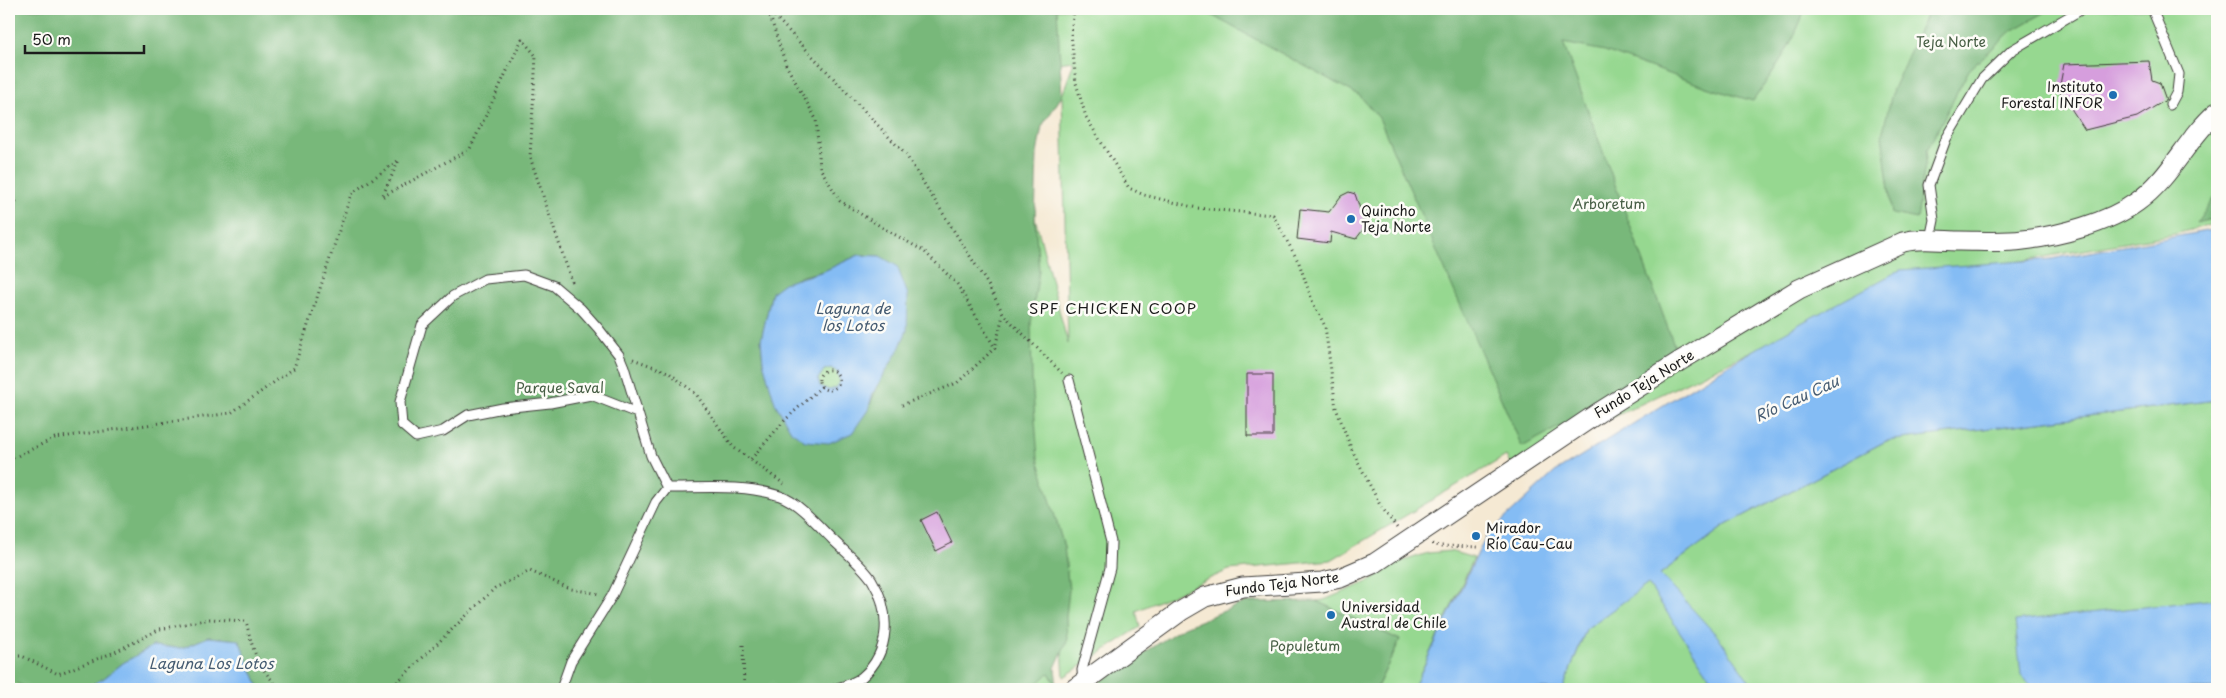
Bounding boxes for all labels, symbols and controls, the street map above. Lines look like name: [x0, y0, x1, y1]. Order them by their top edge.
scale bar: [25, 22, 144, 54]
text: 50 m: [32, 27, 71, 50]
park label: Teja Norte: [1916, 31, 1986, 52]
place label: Instituto Forestal INFOR: [2001, 76, 2103, 113]
marker: Instituto Forestal INFOR: [2107, 89, 2119, 101]
park label: Arboretum: [1573, 193, 1645, 214]
place label: Quincho Teja Norte: [1361, 200, 1431, 237]
marker: Quincho Teja Norte: [1345, 213, 1357, 225]
water label: Laguna de los Lotos: [815, 296, 891, 336]
district label: SPF CHICKEN COOP: [1029, 296, 1197, 319]
street label: Fundo Teja Norte: [1590, 344, 1698, 423]
water label: Río Cau Cau: [1751, 368, 1843, 426]
park label: Parque Saval: [516, 377, 604, 398]
place label: Mirador Río Cau-Cau: [1486, 517, 1573, 554]
marker: Mirador Río Cau-Cau: [1470, 530, 1482, 542]
street label: Fundo Teja Norte: [1224, 566, 1340, 601]
place label: Universidad Austral de Chile: [1341, 596, 1447, 633]
marker: Universidad Austral de Chile: [1325, 609, 1337, 621]
park label: Populetum: [1270, 635, 1340, 656]
water label: Laguna Los Lotos: [149, 651, 275, 674]

